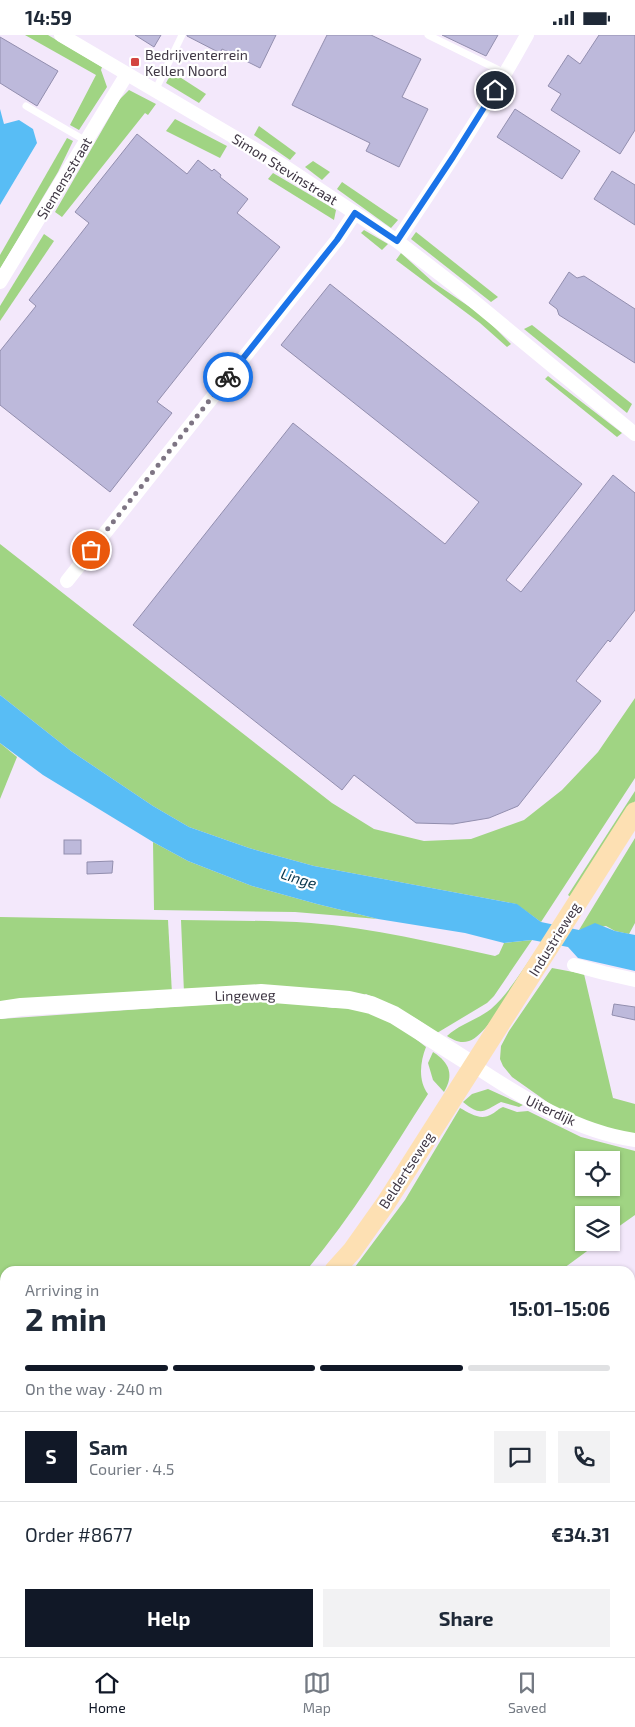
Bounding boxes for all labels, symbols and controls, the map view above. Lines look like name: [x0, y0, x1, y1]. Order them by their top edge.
text: 14:59: [25, 6, 72, 29]
place label: Bedrijventerrein Kellen Noord: [145, 46, 248, 79]
marker: Bedrijventerrein Kellen Noord: [129, 56, 141, 68]
pin: [474, 69, 516, 111]
icon: home: [481, 76, 509, 104]
street label: Simon Stevinstraat: [229, 130, 341, 208]
street label: Siemensstraat: [33, 134, 95, 222]
courier: [203, 352, 253, 402]
icon: bike: [214, 363, 242, 391]
pin: [70, 529, 112, 571]
icon: bag: [77, 536, 105, 564]
water label: Linge: [279, 864, 319, 892]
street label: Industrieweg: [525, 899, 583, 979]
street label: Lingeweg: [214, 986, 276, 1004]
street label: Uiterdijk: [523, 1091, 579, 1129]
street label: Beldertseweg: [375, 1128, 437, 1212]
map controls: [575, 1151, 620, 1251]
button: locate: [575, 1151, 620, 1196]
button: layers: [575, 1206, 620, 1251]
text: Arriving in: [25, 1280, 99, 1299]
text: 15:01–15:06: [509, 1297, 610, 1320]
text: 2 min: [25, 1299, 107, 1337]
text: On the way · 240 m: [25, 1379, 163, 1398]
button: chat: [494, 1431, 546, 1483]
button: phone: [558, 1431, 610, 1483]
text: Sam: [89, 1436, 128, 1459]
text: S: [45, 1445, 57, 1468]
text: Courier · 4.5: [89, 1459, 174, 1478]
text: Order #8677: [25, 1523, 133, 1546]
text: €34.31: [551, 1523, 610, 1546]
button: Help: [25, 1589, 313, 1647]
button: Share: [323, 1589, 610, 1647]
tab: Home: [89, 1669, 126, 1716]
tab: Map: [303, 1669, 331, 1716]
tab: Saved: [508, 1669, 546, 1716]

